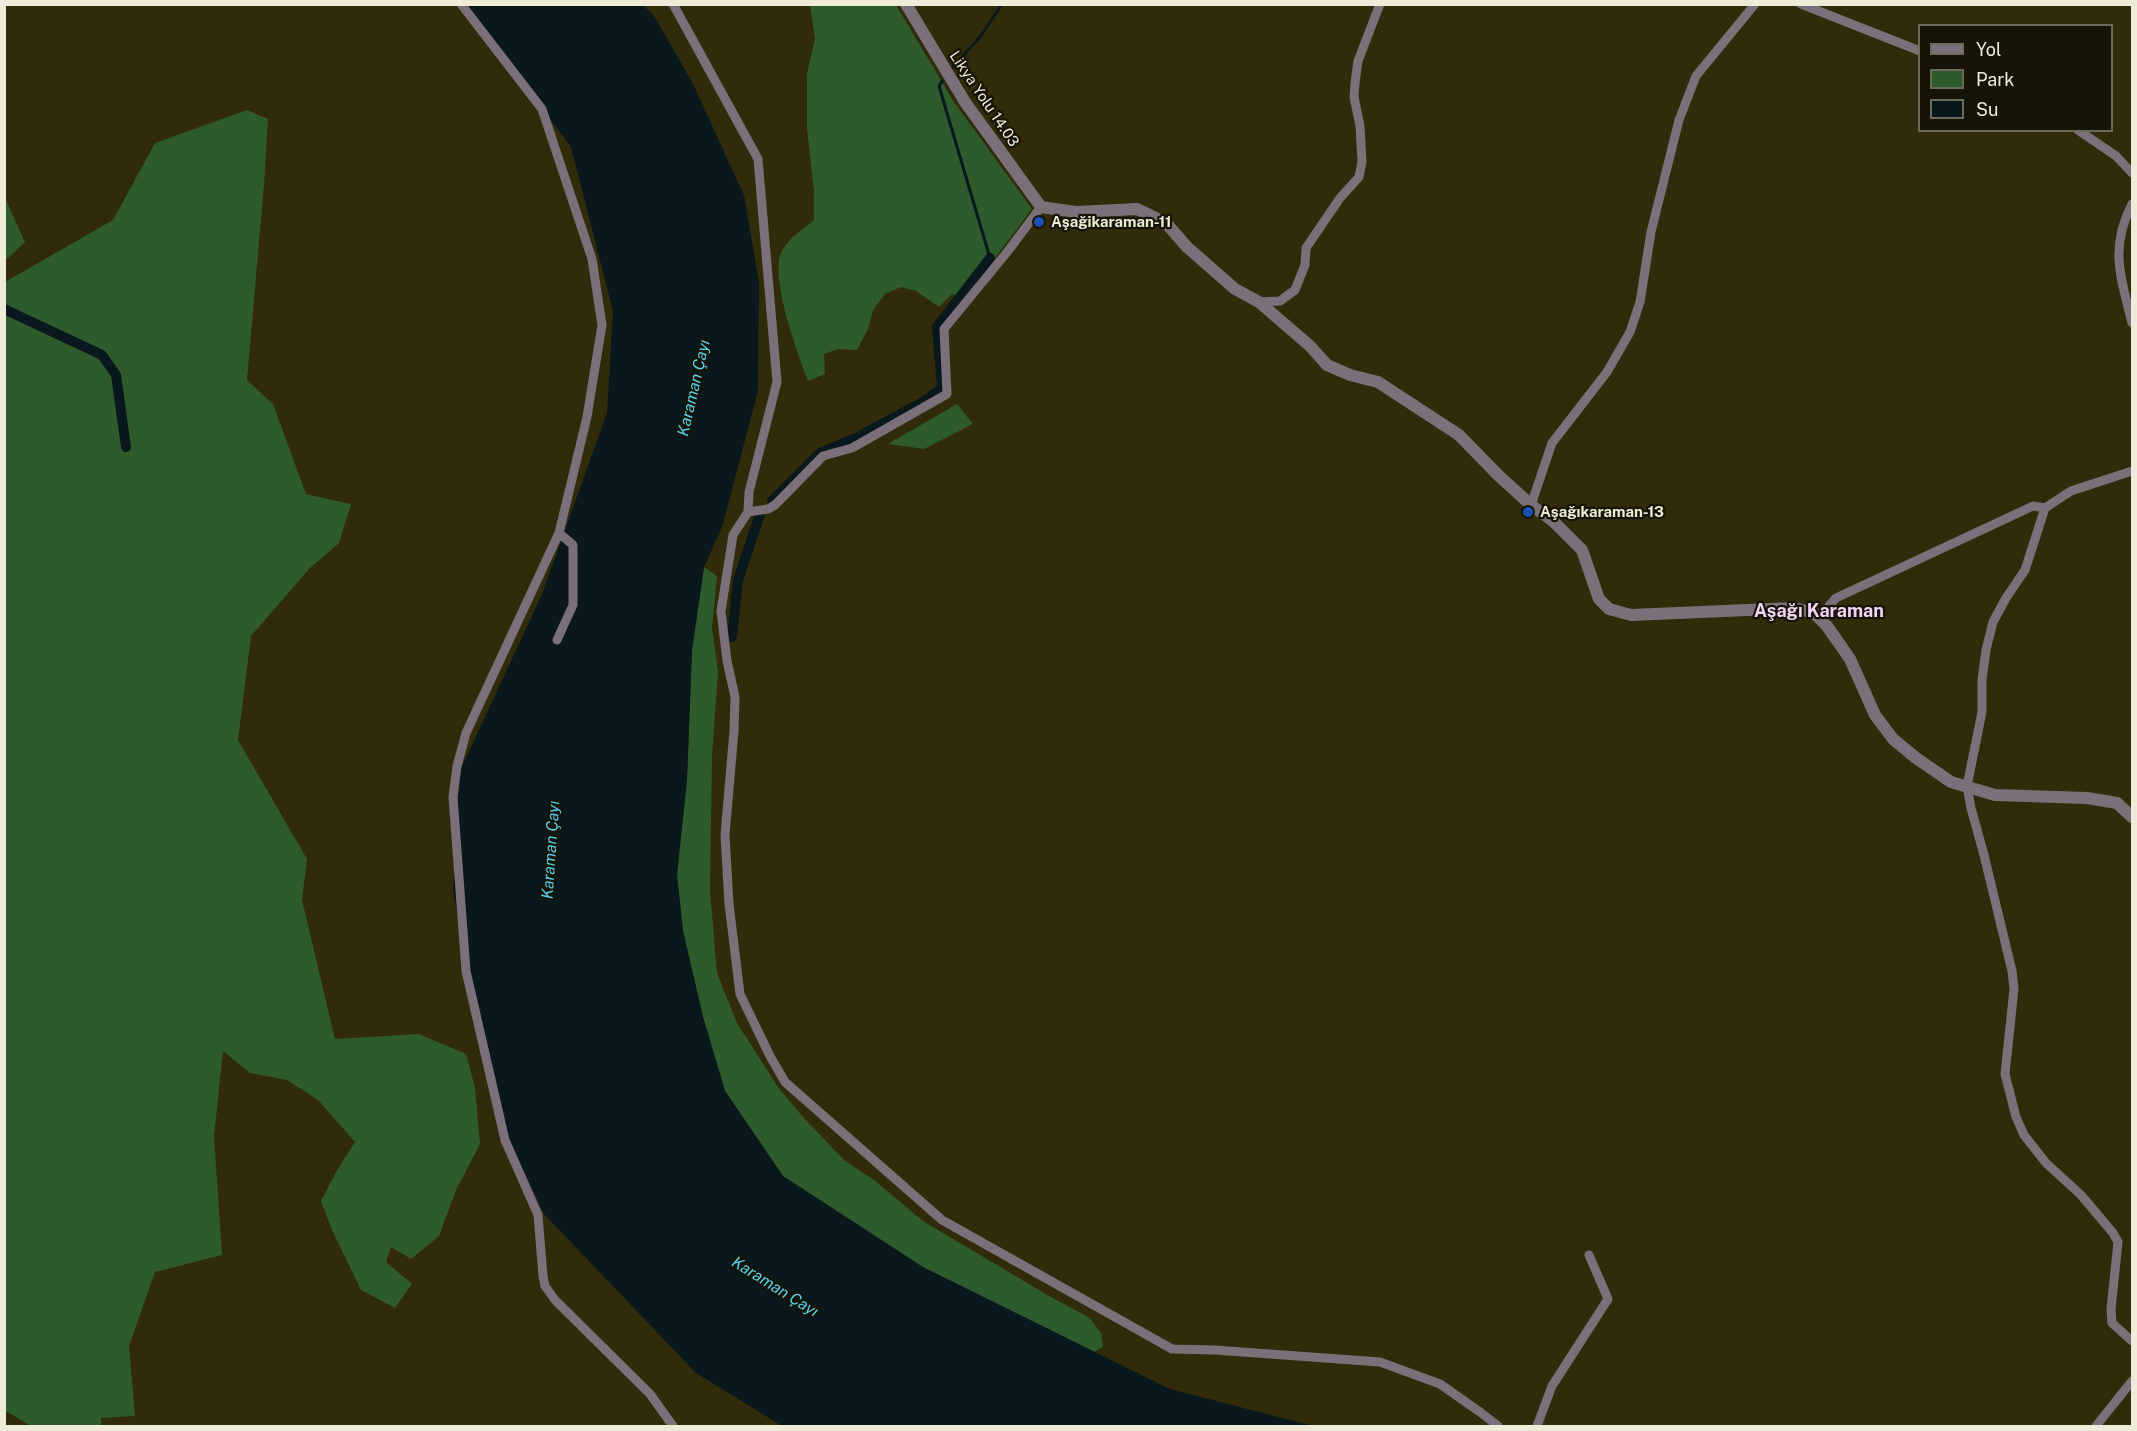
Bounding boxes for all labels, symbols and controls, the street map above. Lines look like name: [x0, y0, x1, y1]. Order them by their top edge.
legend: [1918, 24, 2113, 132]
text: Yol: [1976, 39, 2001, 60]
street label: Likya Yolu 14.03: [945, 48, 1023, 150]
text: Park: [1976, 69, 2014, 90]
text: Su: [1976, 99, 1999, 120]
place label: Aşağikaraman-11: [1051, 213, 1172, 231]
marker: Aşağikaraman-11: [1032, 215, 1046, 229]
water label: Karaman Çayı: [674, 338, 714, 438]
place label: Aşağıkaraman-13: [1540, 503, 1664, 521]
marker: Aşağıkaraman-13: [1521, 505, 1535, 519]
district label: Aşağı Karaman: [1754, 600, 1884, 622]
water label: Karaman Çayı: [538, 800, 564, 900]
water label: Karaman Çayı: [728, 1253, 822, 1321]

